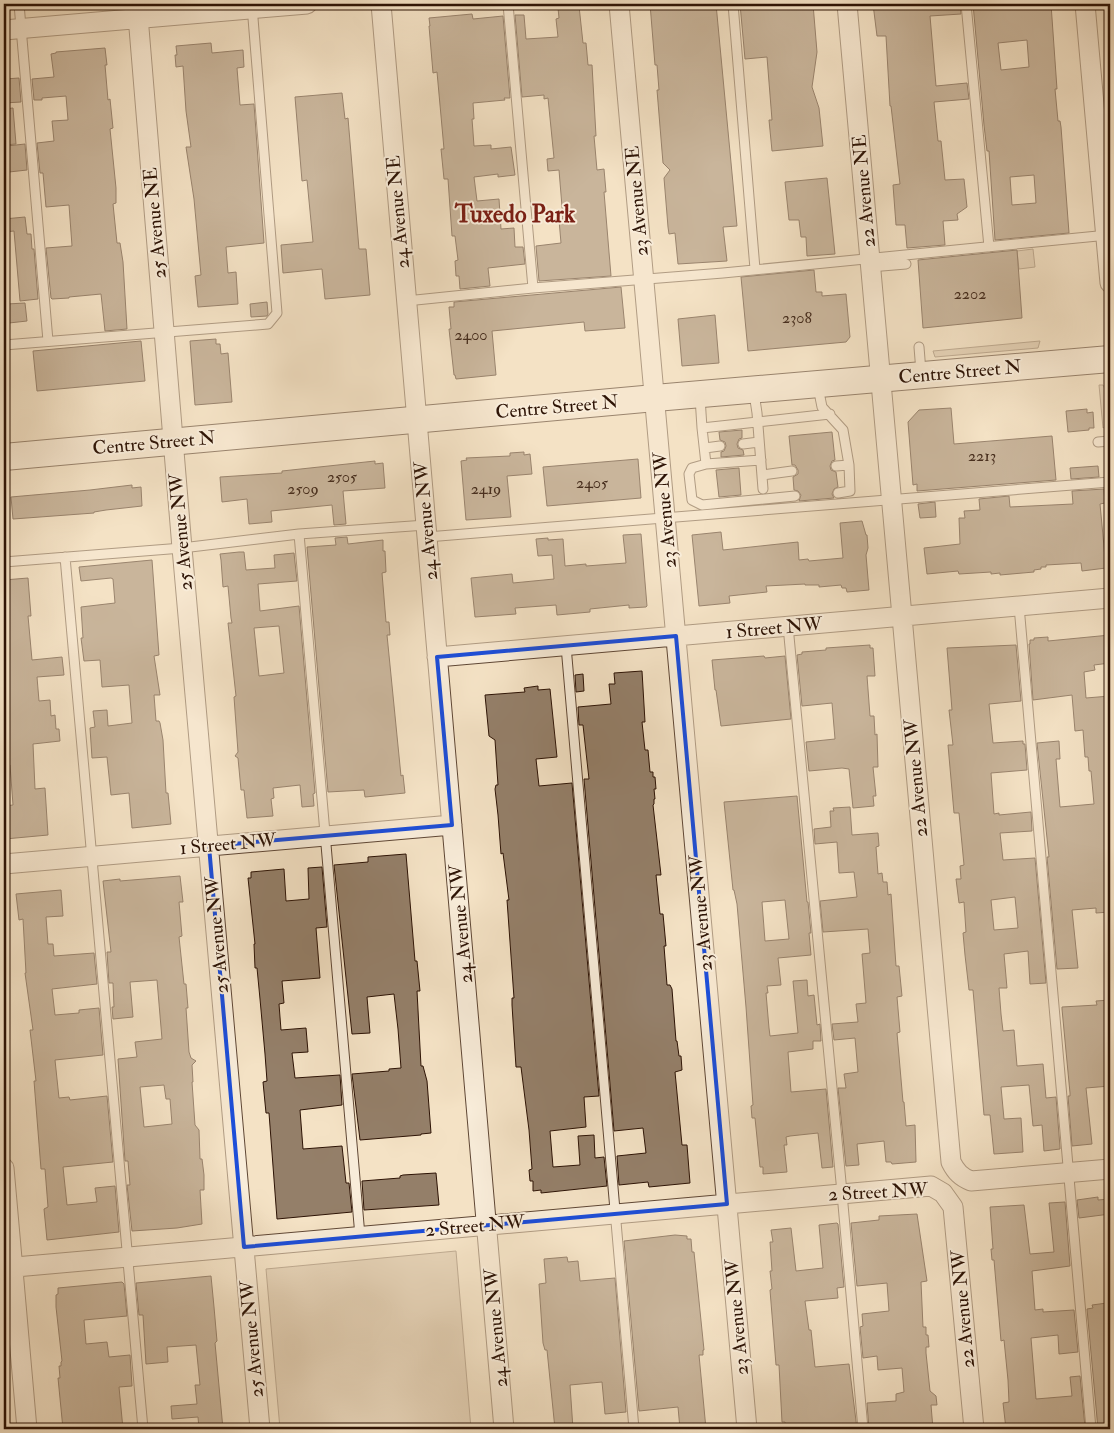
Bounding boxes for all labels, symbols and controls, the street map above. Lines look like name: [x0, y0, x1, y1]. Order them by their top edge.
street label: 22 Avenue NE: [847, 133, 881, 248]
street label: 23 Avenue NE: [620, 145, 654, 257]
street label: 24 Avenue NE: [381, 154, 415, 270]
street label: 25 Avenue NE: [138, 166, 172, 280]
district label: Tuxedo Park: [454, 199, 576, 230]
house number: 2202: [954, 284, 986, 304]
house number: 2308: [782, 308, 812, 328]
house number: 2400: [454, 325, 488, 345]
street label: Centre Street N: [897, 355, 1023, 389]
street label: Centre Street N: [494, 390, 620, 424]
street label: Centre Street N: [91, 426, 217, 460]
house number: 2213: [968, 446, 996, 466]
street label: 23 Avenue NW: [648, 450, 682, 569]
street label: 24 Avenue NW: [409, 460, 443, 581]
house number: 2505: [327, 467, 357, 487]
street label: 25 Avenue NW: [164, 472, 198, 591]
house number: 2405: [576, 473, 608, 493]
house number: 2509: [287, 479, 319, 499]
house number: 2419: [471, 479, 501, 499]
street label: 1 Street NW: [725, 612, 824, 644]
street label: 22 Avenue NW: [899, 717, 933, 838]
street label: 1 Street NW: [179, 828, 278, 860]
street label: 23 Avenue NW: [684, 853, 718, 972]
street label: 24 Avenue NW: [444, 863, 478, 984]
street label: 25 Avenue NW: [200, 875, 234, 994]
street label: 2 Street NW: [828, 1177, 929, 1207]
street label: 2 Street NW: [424, 1210, 526, 1242]
street label: 22 Avenue NW: [946, 1248, 980, 1369]
street label: 23 Avenue NW: [720, 1257, 754, 1376]
street label: 24 Avenue NW: [479, 1267, 513, 1388]
street label: 25 Avenue NW: [235, 1279, 269, 1398]

